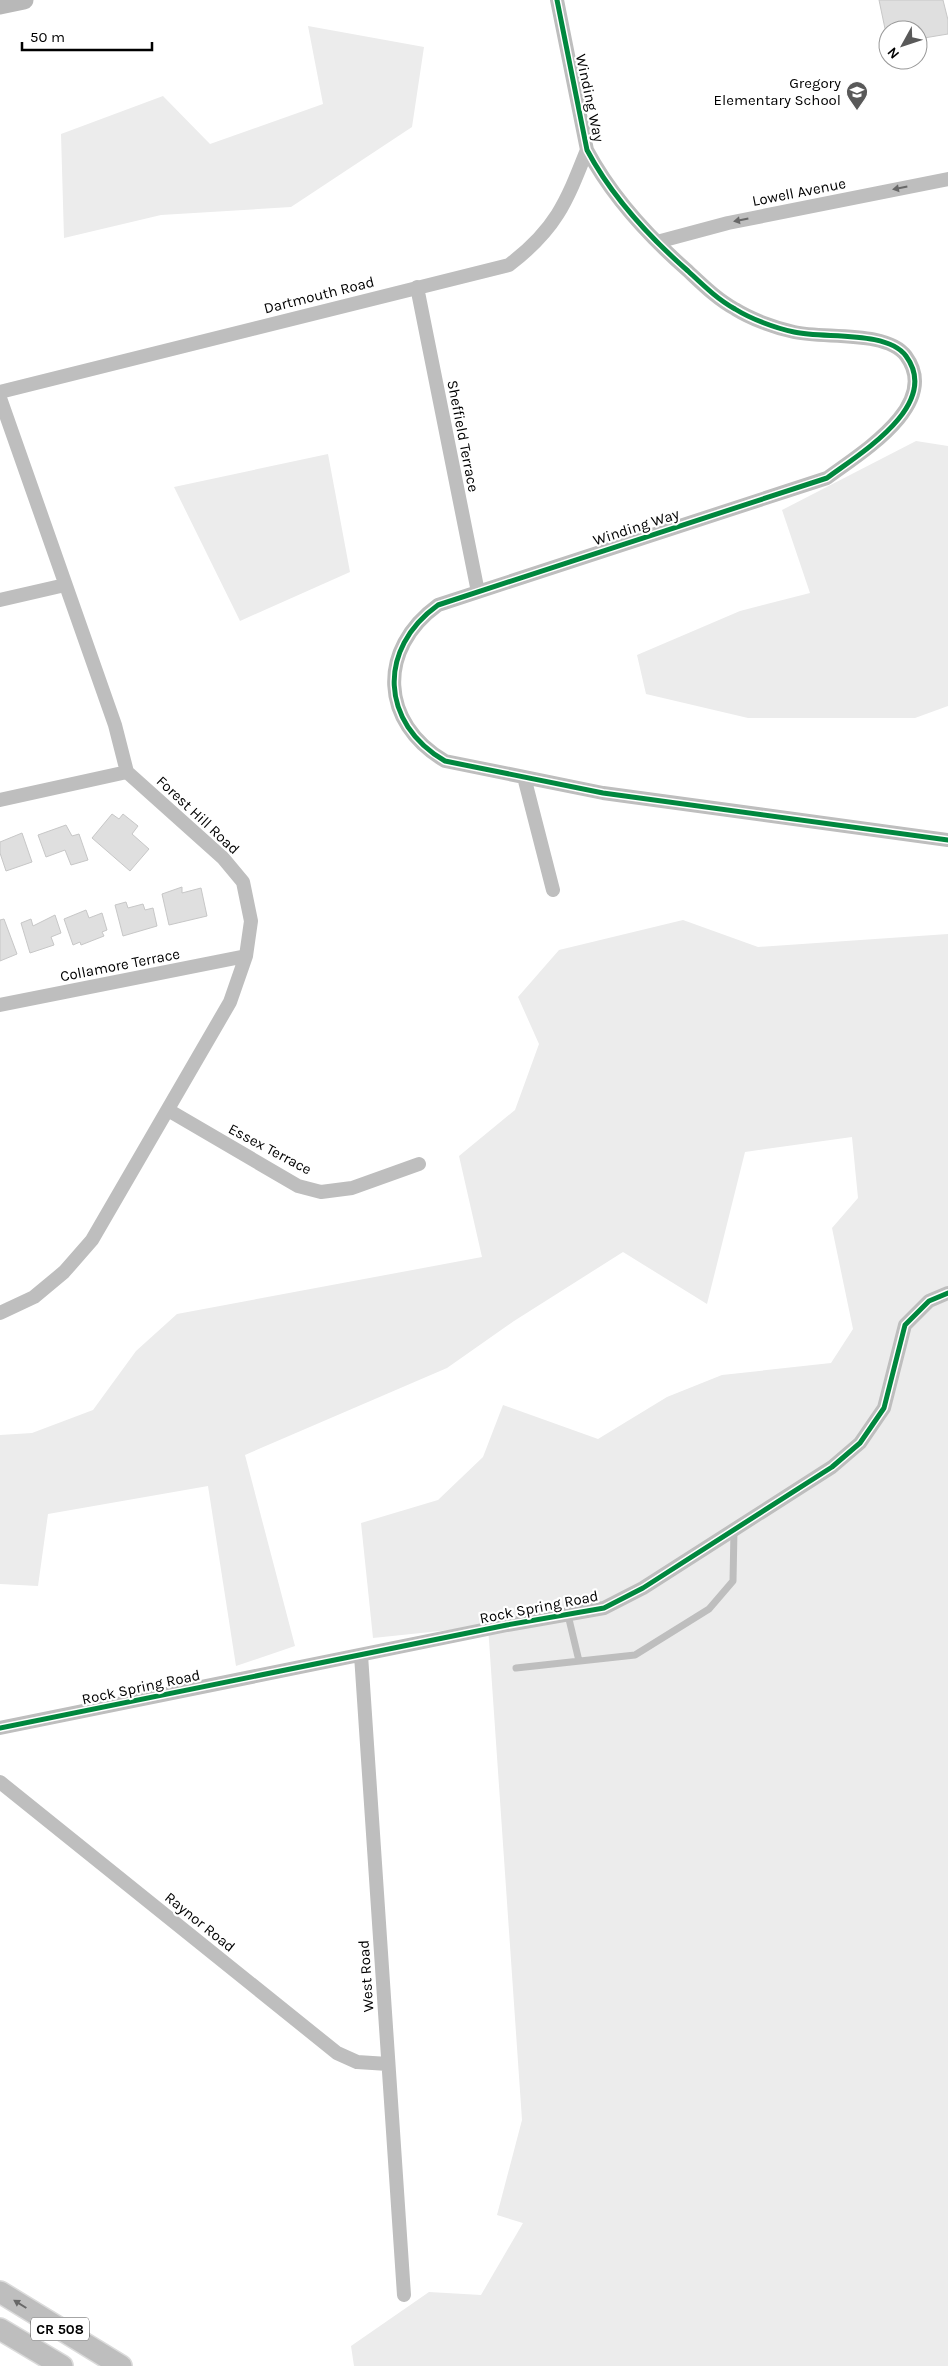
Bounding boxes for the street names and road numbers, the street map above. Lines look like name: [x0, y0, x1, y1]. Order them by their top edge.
street label: Winding Way: [572, 52, 608, 144]
street label: Lowell Avenue: [751, 174, 847, 210]
street label: Dartmouth Road: [262, 273, 376, 317]
street label: Sheffield Terrace: [443, 379, 483, 493]
street label: Winding Way: [591, 505, 681, 549]
street label: Forest Hill Road: [153, 772, 243, 858]
street label: Collamore Terrace: [59, 945, 181, 985]
street label: Essex Terrace: [225, 1120, 315, 1178]
street label: Rock Spring Road: [478, 1587, 600, 1627]
street label: Rock Spring Road: [80, 1666, 202, 1708]
street label: Raynor Road: [161, 1888, 239, 1956]
street label: West Road: [355, 1939, 377, 2013]
road number: CR 508: [31, 2318, 89, 2340]

